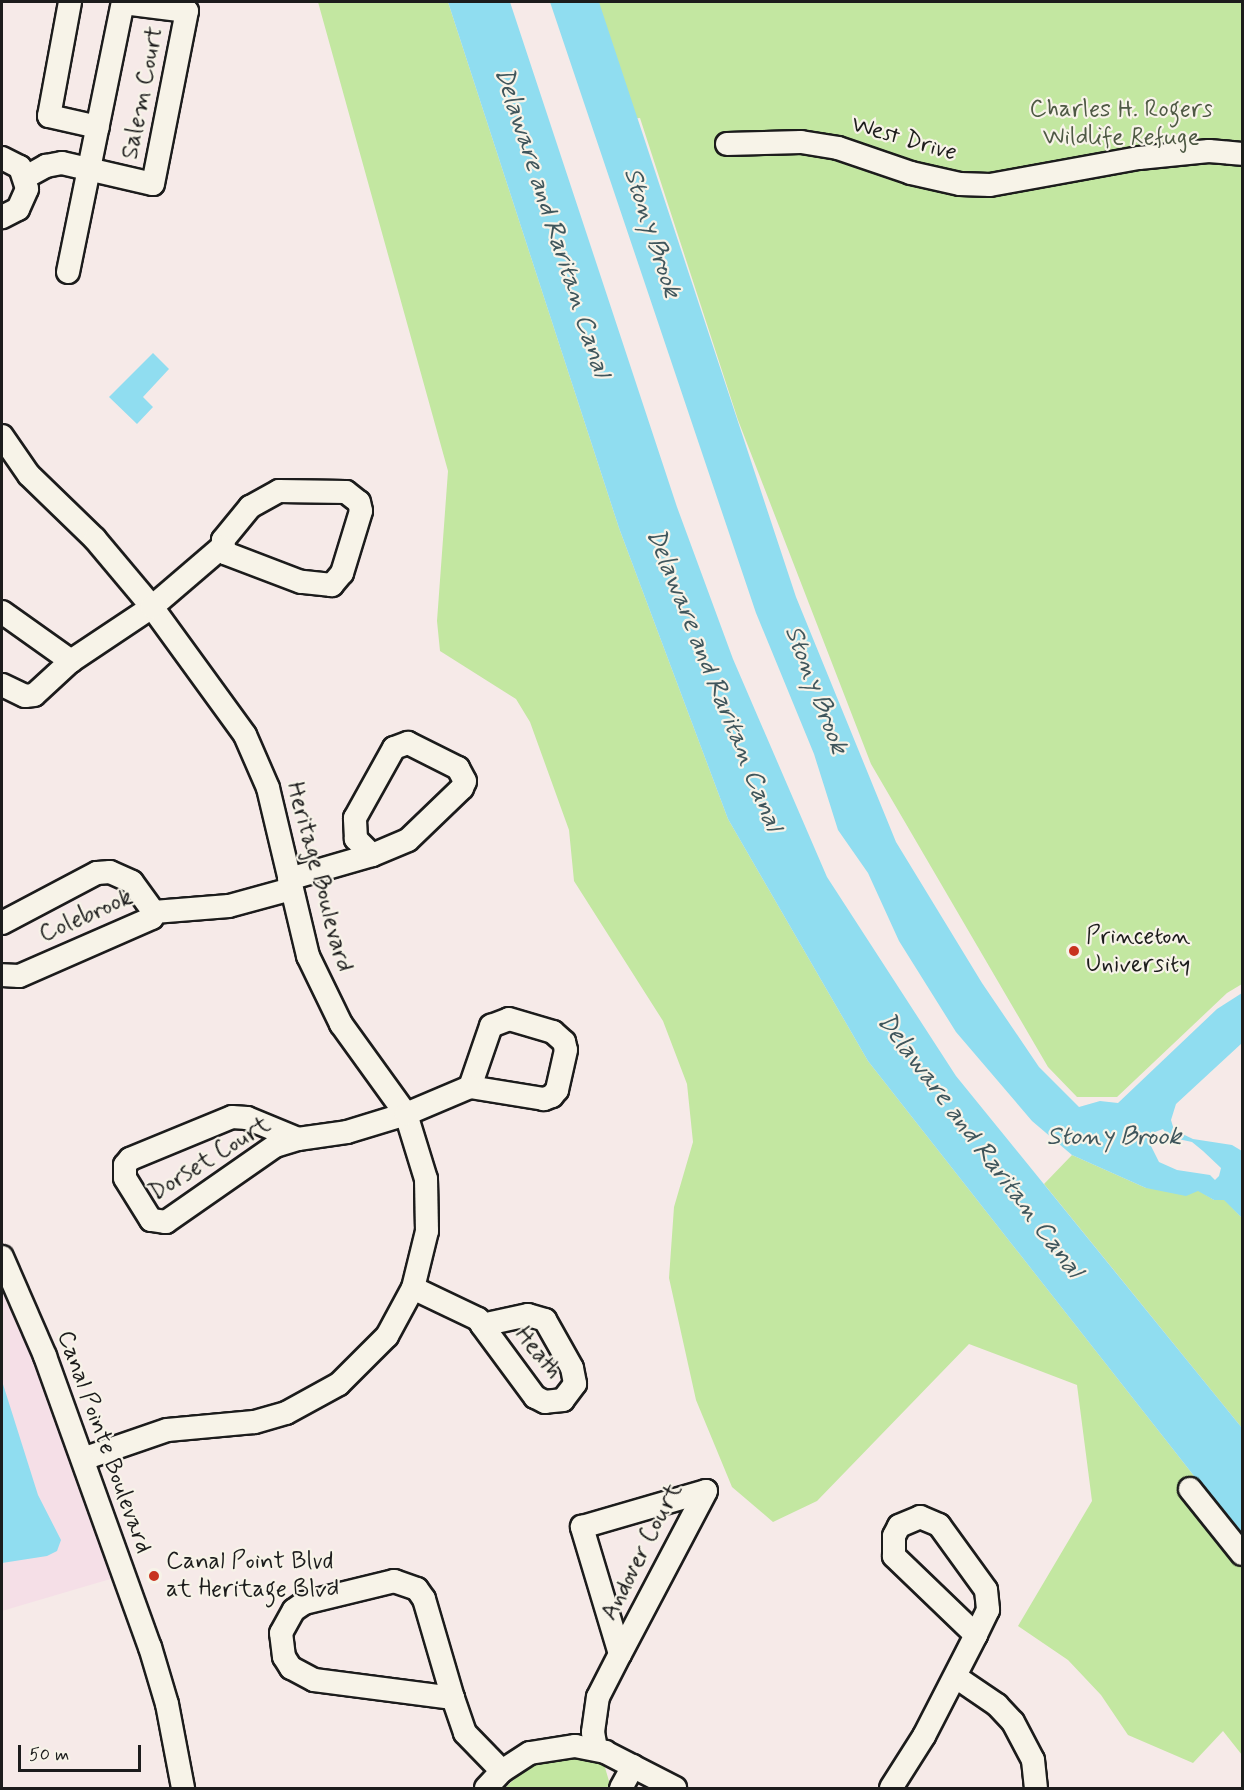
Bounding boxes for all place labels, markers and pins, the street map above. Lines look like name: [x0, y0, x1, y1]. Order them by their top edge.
place label: Princeton University: [1086, 923, 1190, 979]
marker: Princeton University: [1067, 944, 1081, 958]
place label: Canal Point Blvd at Heritage Blvd: [166, 1548, 337, 1604]
marker: Canal Point Blvd at Heritage Blvd: [147, 1569, 161, 1583]

